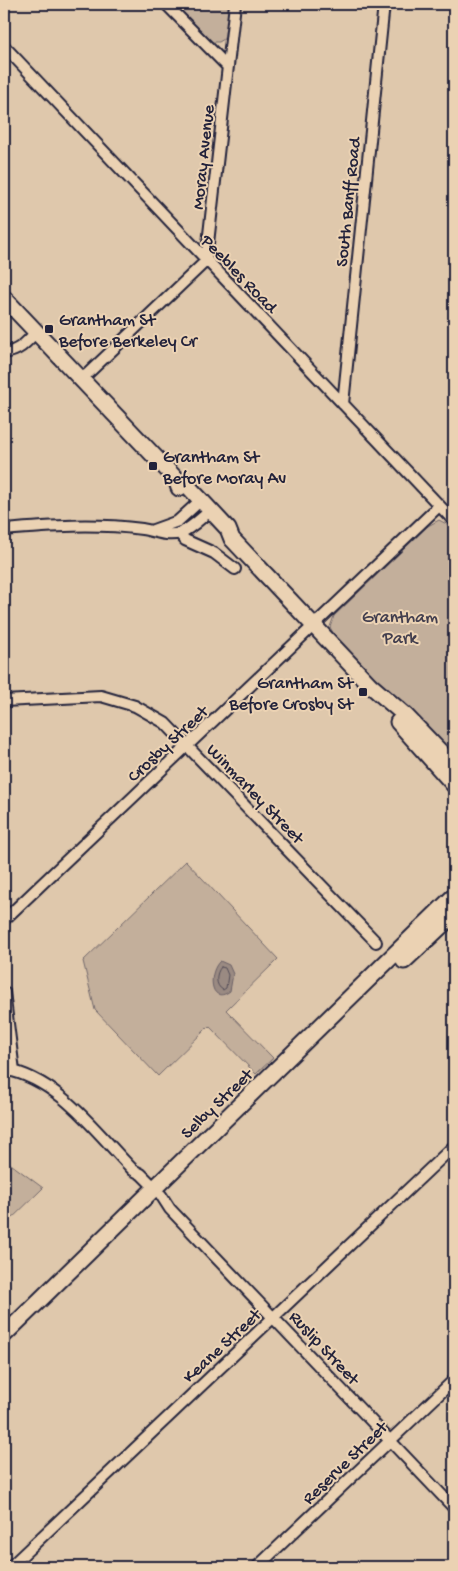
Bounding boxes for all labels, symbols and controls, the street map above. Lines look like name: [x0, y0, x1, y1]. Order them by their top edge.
street label: Moray Avenue: [189, 103, 221, 211]
street label: South Banff Road: [332, 135, 367, 268]
street label: Peebles Road: [195, 230, 282, 320]
place label: Grantham St Before Berkeley Cr: [58, 311, 199, 353]
marker: Grantham St Before Berkeley Cr: [43, 323, 55, 335]
place label: Grantham St Before Moray Av: [162, 448, 286, 490]
marker: Grantham St Before Moray Av: [147, 460, 159, 472]
park label: Grantham Park: [362, 608, 438, 650]
place label: Grantham St Before Crosby St: [228, 674, 355, 716]
marker: Grantham St Before Crosby St: [357, 686, 369, 698]
street label: Crosby Street: [124, 701, 215, 788]
street label: Winmarley Street: [201, 740, 308, 850]
street label: Selby Street: [177, 1064, 259, 1144]
street label: Keane Street: [179, 1304, 267, 1388]
street label: Ruslip Street: [284, 1307, 364, 1391]
street label: Reserve Street: [299, 1417, 394, 1510]

